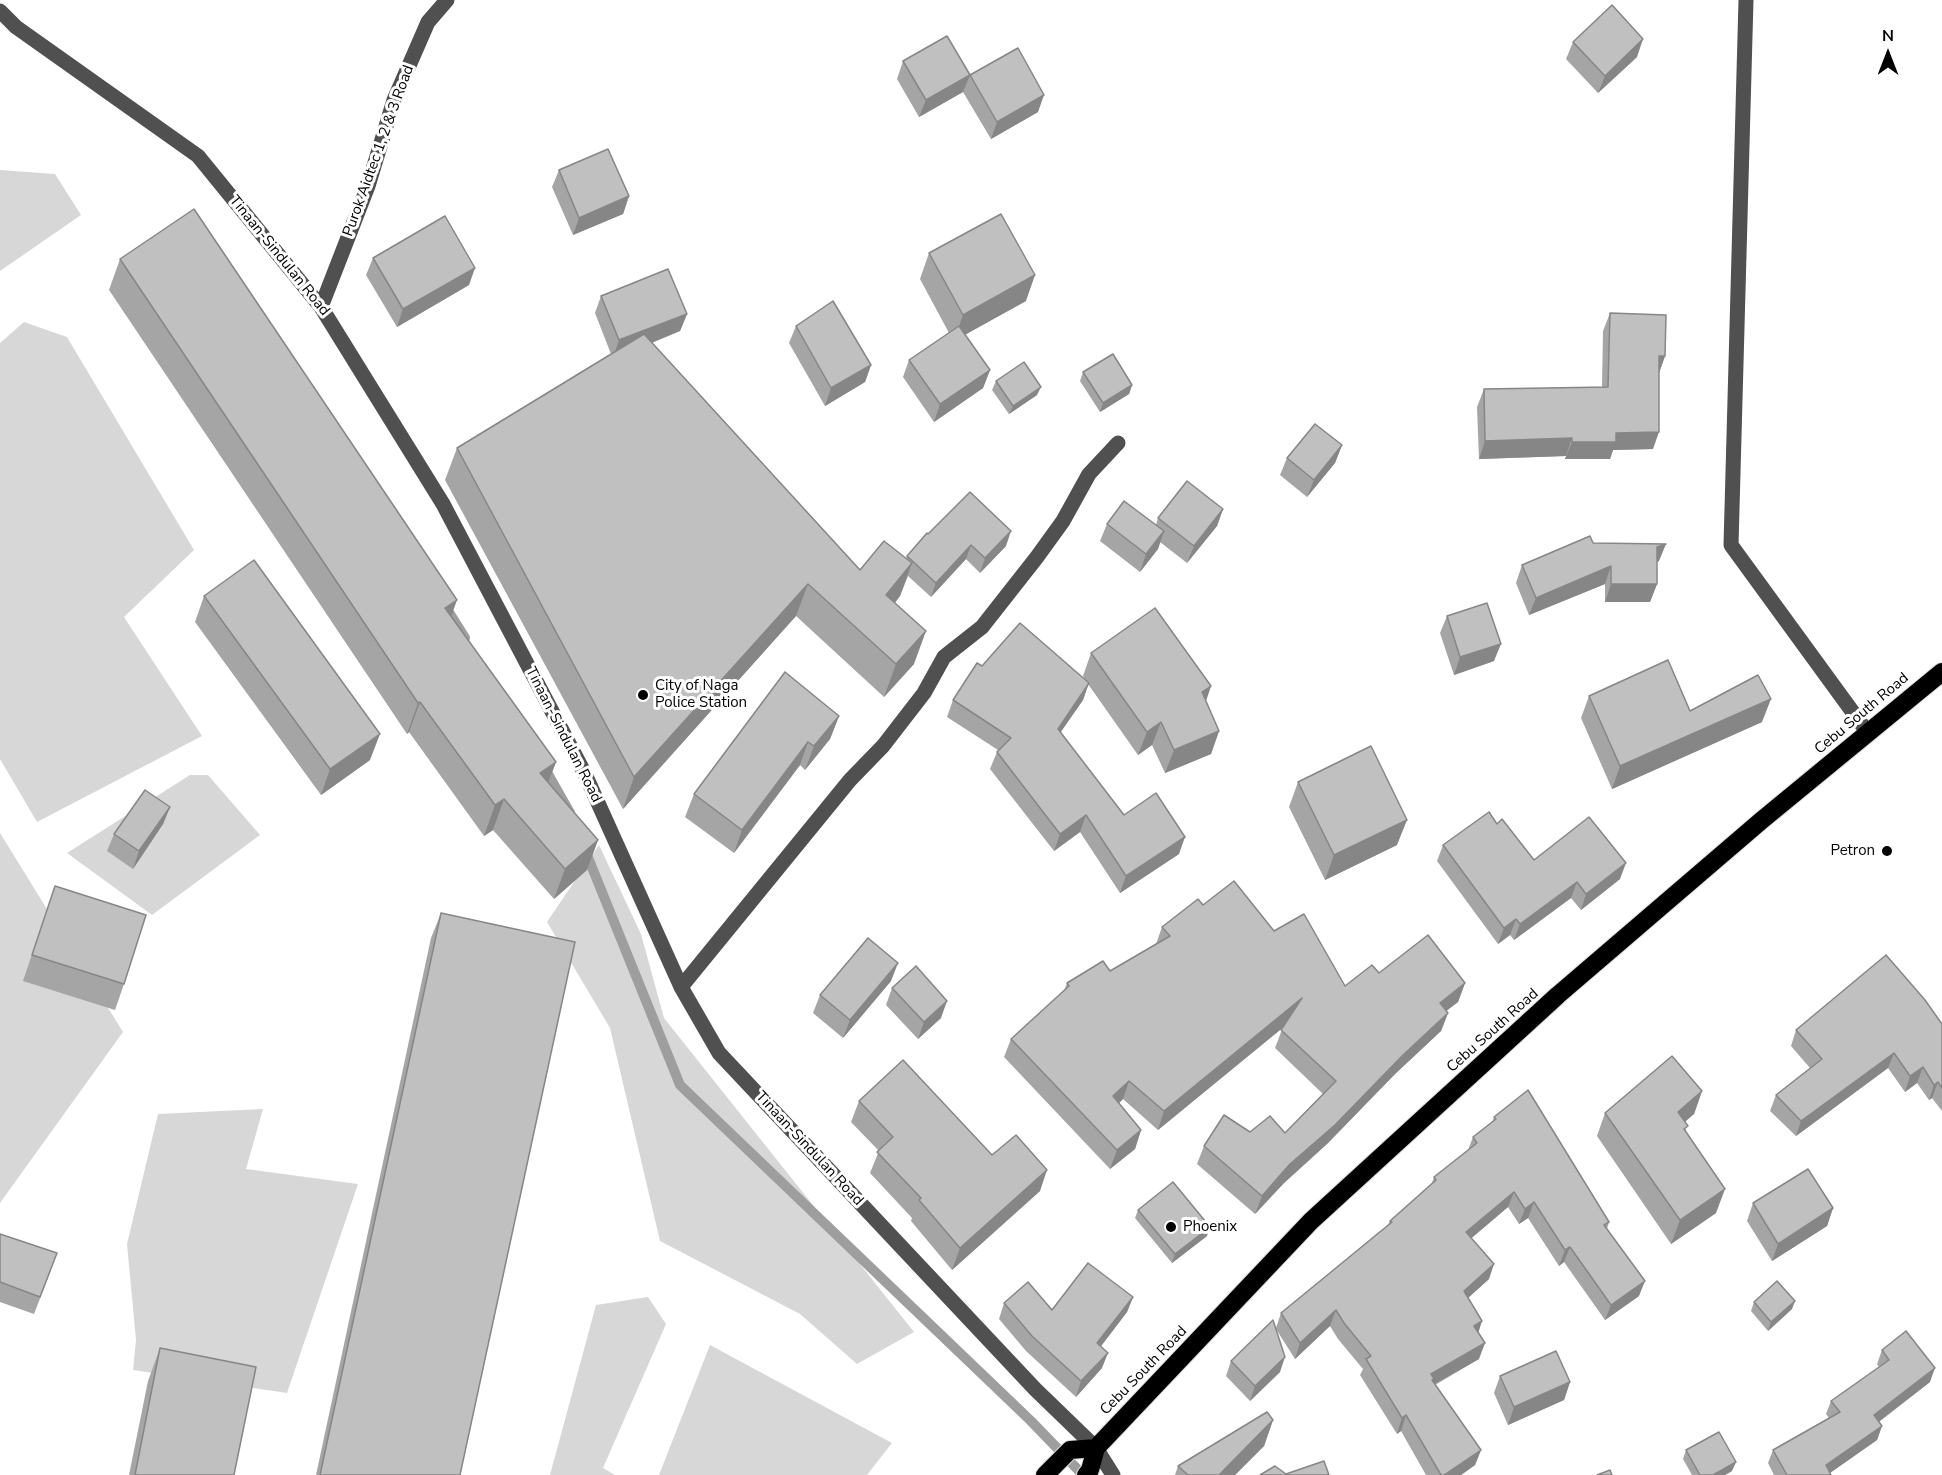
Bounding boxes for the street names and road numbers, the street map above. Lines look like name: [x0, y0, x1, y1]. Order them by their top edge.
street label: Purok Aidtec 1, 2 & 3 Road: [340, 63, 418, 239]
street label: Tinaan-Sindulan Road: [225, 192, 333, 320]
street label: Tinaan-Sindulan Road: [521, 664, 605, 806]
street label: Cebu South Road: [1811, 669, 1913, 759]
street label: Cebu South Road: [1443, 985, 1543, 1077]
street label: Tinaan-Sindulan Road: [751, 1088, 867, 1210]
street label: Cebu South Road: [1097, 1323, 1191, 1419]

